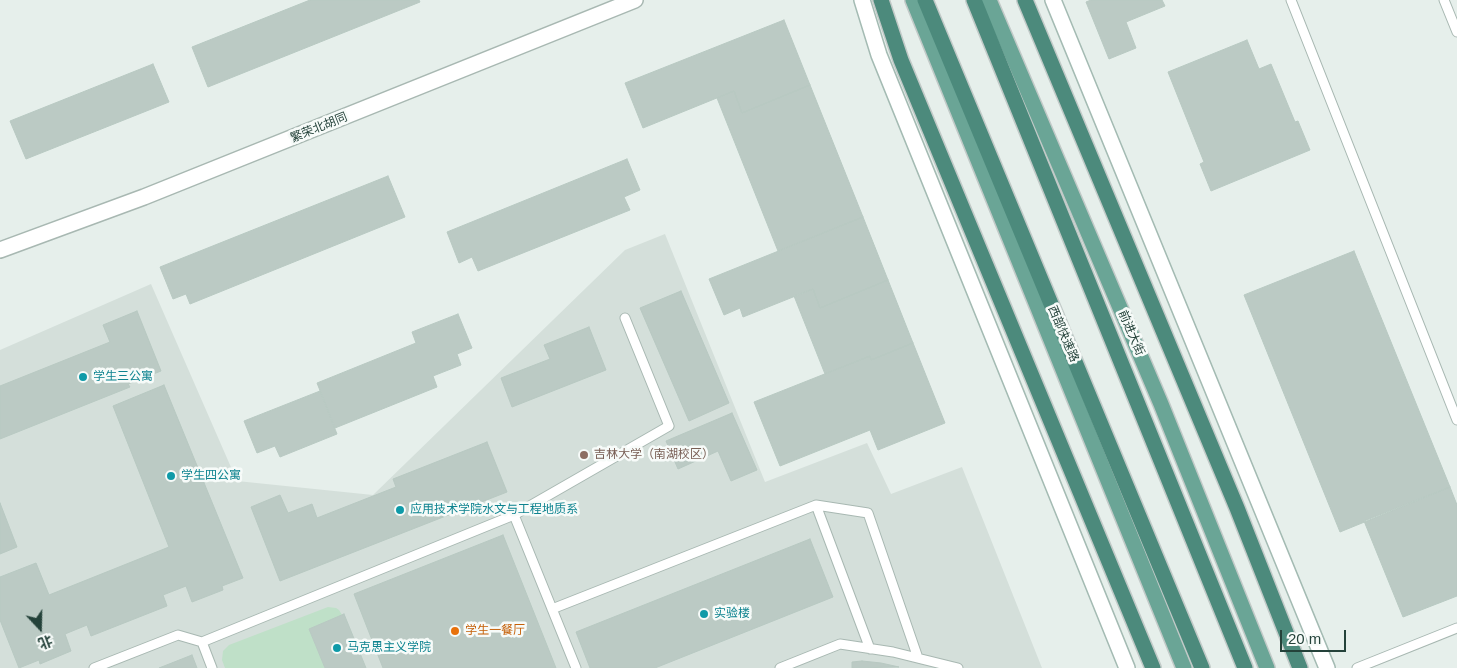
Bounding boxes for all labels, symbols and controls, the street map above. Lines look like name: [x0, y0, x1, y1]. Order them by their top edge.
street label: 繁荣北胡同: [288, 110, 350, 146]
street label: 西部快速路: [1045, 304, 1081, 364]
street label: 前进大街: [1115, 308, 1147, 358]
place label: 学生三公寓: [93, 370, 153, 384]
marker: 学生三公寓: [77, 371, 89, 383]
place label: 吉林大学（南湖校区）: [594, 448, 714, 462]
marker: 吉林大学（南湖校区）: [578, 449, 590, 461]
place label: 学生四公寓: [181, 469, 241, 483]
marker: 学生四公寓: [165, 470, 177, 482]
place label: 应用技术学院水文与工程地质系: [410, 503, 578, 517]
marker: 应用技术学院水文与工程地质系: [394, 504, 406, 516]
north arrow: [15, 603, 65, 653]
place label: 实验楼: [714, 607, 750, 621]
marker: 实验楼: [698, 608, 710, 620]
scale bar: [1282, 620, 1348, 652]
place label: 学生一餐厅: [465, 624, 525, 638]
marker: 学生一餐厅: [449, 625, 461, 637]
text: 20 m: [1288, 630, 1321, 647]
text: 北: [36, 632, 55, 652]
place label: 马克思主义学院: [347, 641, 431, 655]
marker: 马克思主义学院: [331, 642, 343, 654]

